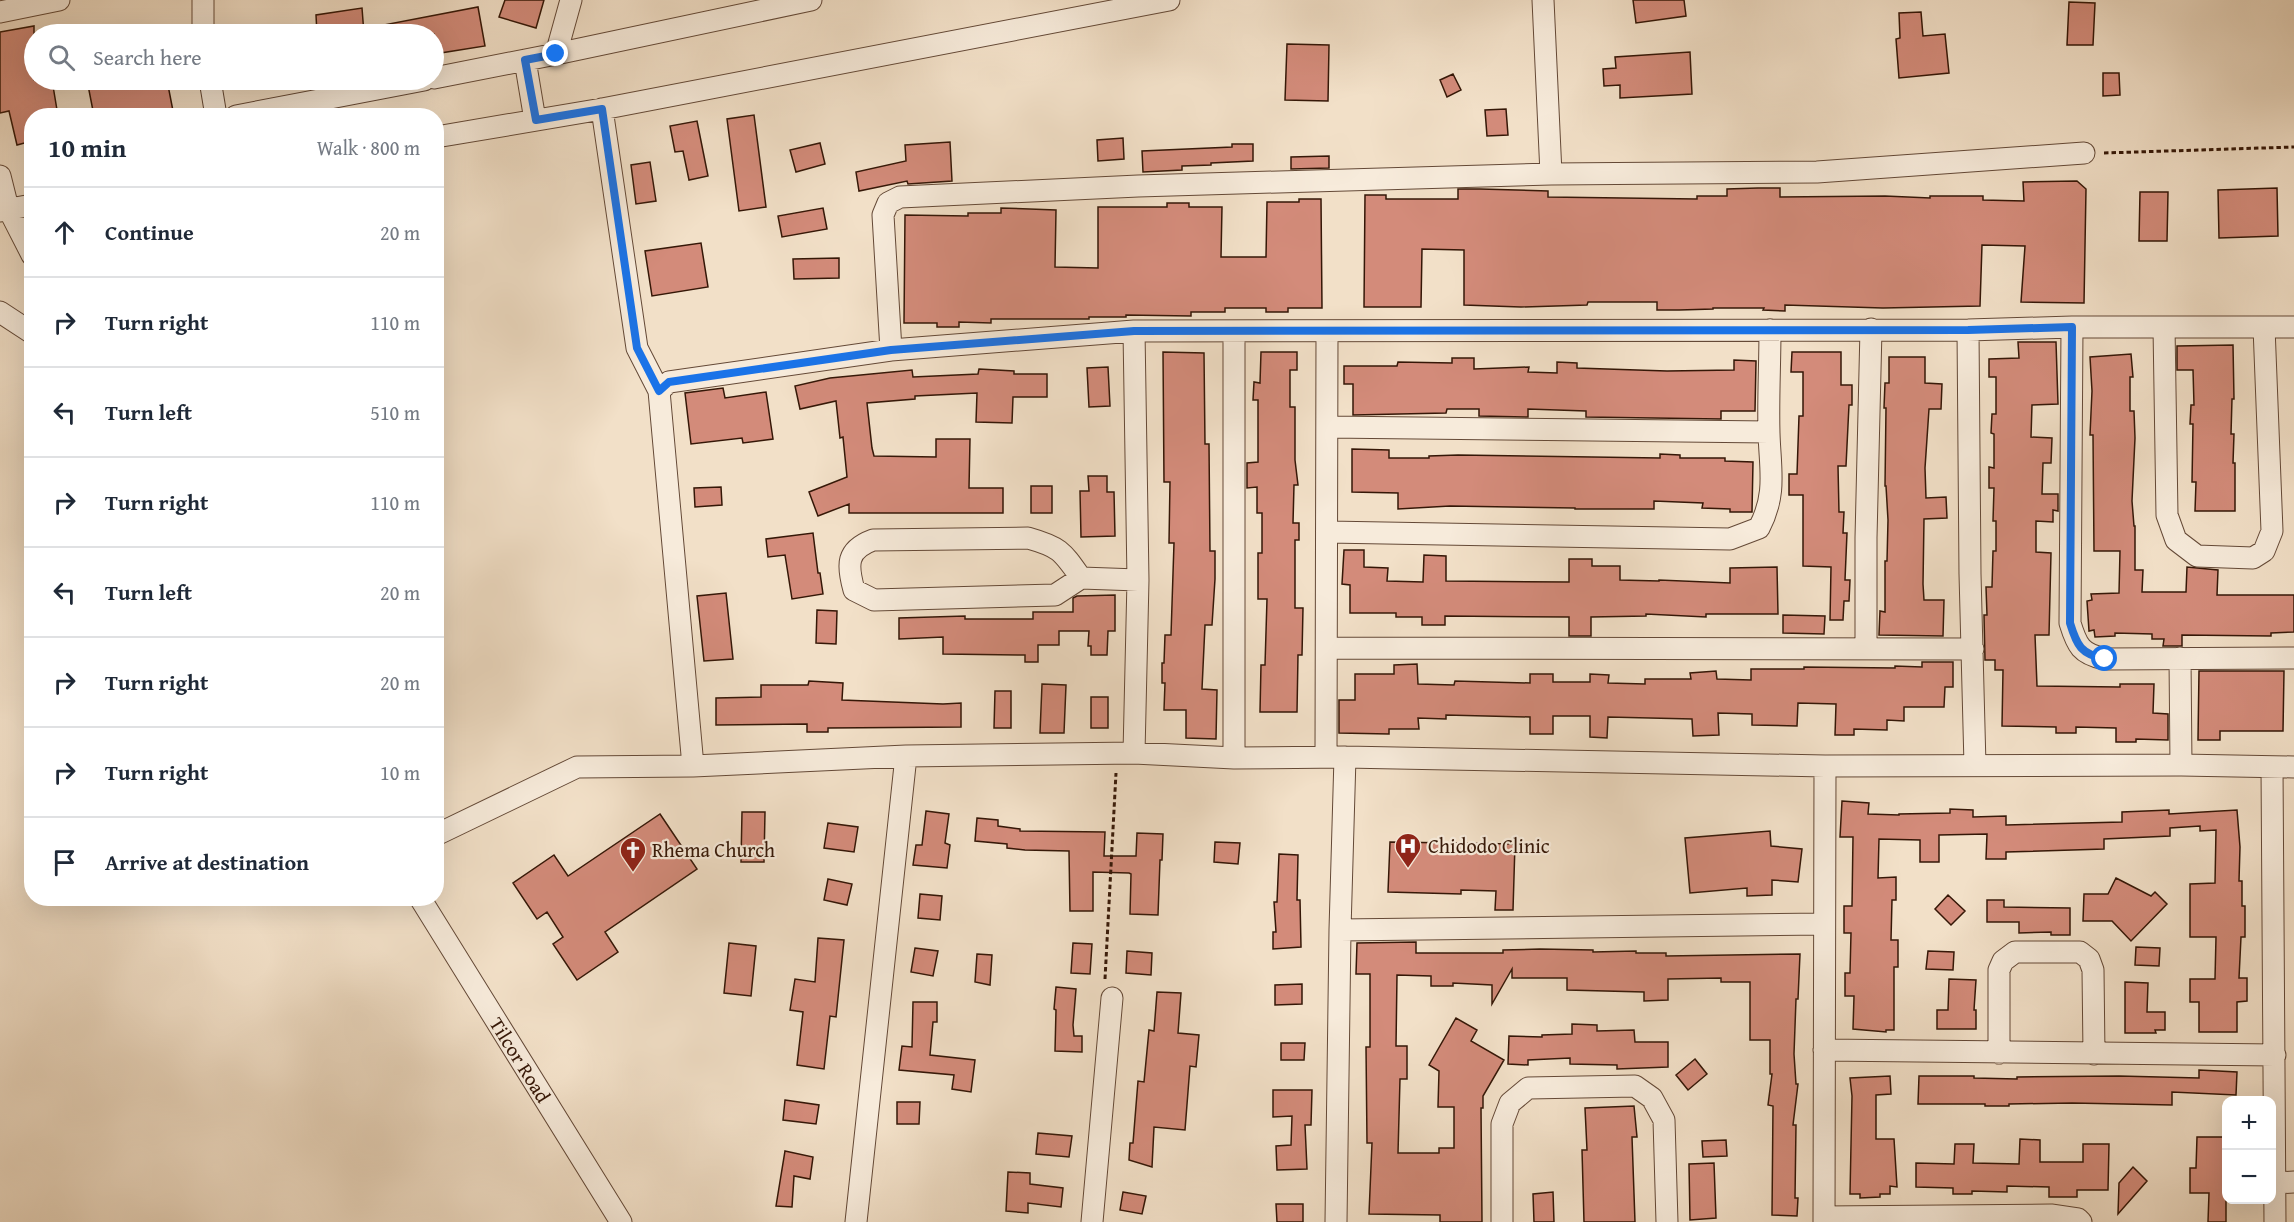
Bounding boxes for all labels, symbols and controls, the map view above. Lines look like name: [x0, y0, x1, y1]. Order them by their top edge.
search box: [24, 24, 444, 90]
route end: [542, 40, 568, 66]
icon: search: [45, 41, 78, 74]
text: Search here: [93, 41, 202, 73]
text: 10 min: [48, 128, 126, 167]
text: Walk · 800 m: [317, 133, 420, 162]
icon: ahead: [48, 216, 81, 249]
text: Continue: [105, 216, 194, 248]
text: 20 m: [380, 218, 420, 247]
icon: right: [48, 306, 81, 339]
text: Turn right: [105, 306, 208, 338]
text: 110 m: [370, 308, 420, 337]
icon: left: [48, 396, 81, 429]
text: Turn left: [105, 396, 192, 428]
text: 510 m: [370, 398, 420, 427]
icon: right: [48, 486, 81, 519]
text: Turn right: [105, 486, 208, 518]
text: 110 m: [370, 488, 420, 517]
icon: left: [48, 576, 81, 609]
text: Turn left: [105, 576, 192, 608]
text: 20 m: [380, 578, 420, 607]
route start: [2091, 645, 2117, 671]
icon: right: [48, 666, 81, 699]
text: Turn right: [105, 666, 208, 698]
text: 20 m: [380, 668, 420, 697]
icon: right: [48, 756, 81, 789]
text: Turn right: [105, 756, 208, 788]
text: 10 m: [380, 758, 420, 787]
hospital icon: Chidodo Clinic: [1393, 831, 1423, 869]
place label: Chidodo Clinic: [1428, 831, 1550, 860]
church icon: Rhema Church: [618, 835, 648, 873]
place label: Rhema Church: [652, 835, 775, 864]
icon: arrive: [48, 846, 81, 879]
text: Arrive at destination: [105, 846, 309, 878]
street label: Tilcor Road: [483, 1011, 558, 1108]
map controls: [2222, 1096, 2276, 1204]
button: +: [2222, 1096, 2276, 1150]
button: −: [2222, 1150, 2276, 1204]

